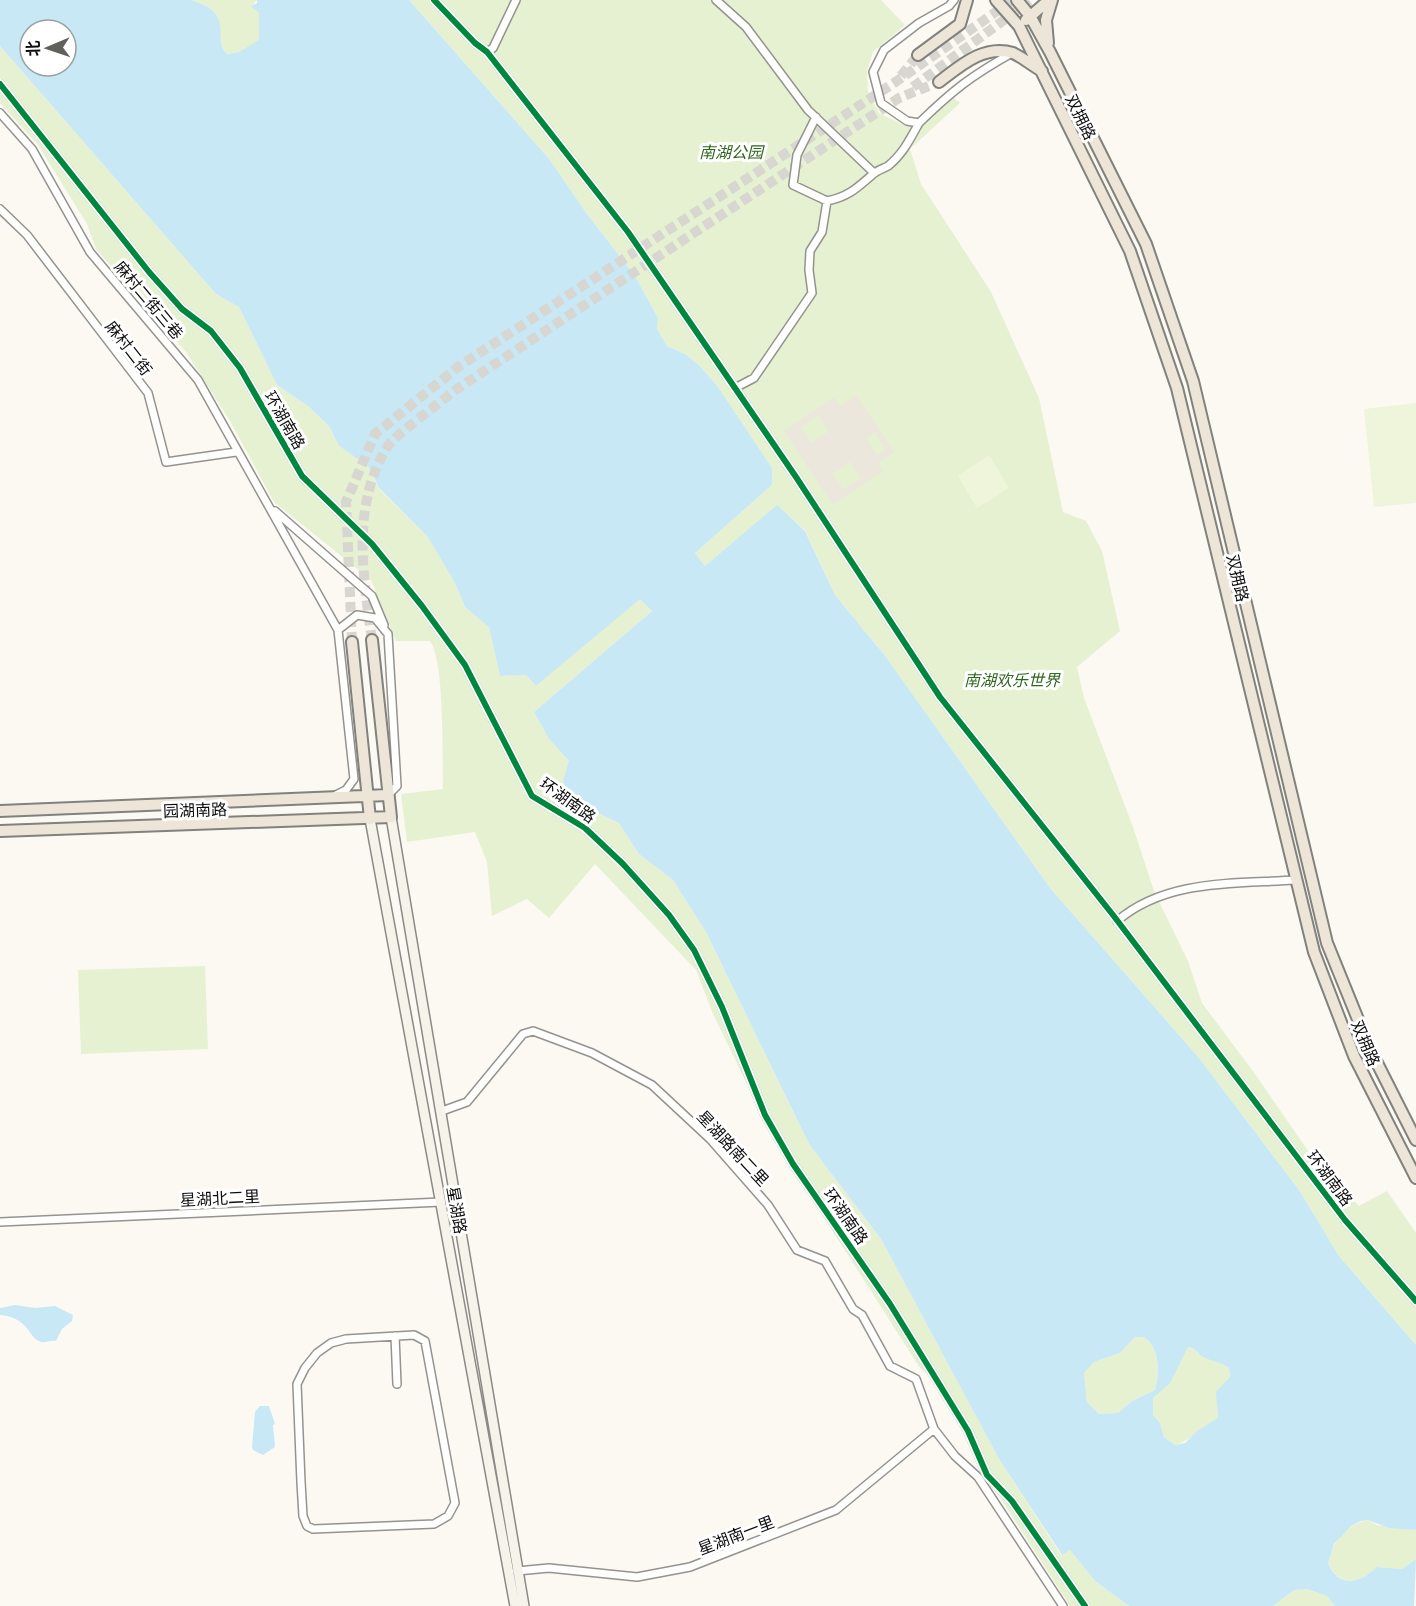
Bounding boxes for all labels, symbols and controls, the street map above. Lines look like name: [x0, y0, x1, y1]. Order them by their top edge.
north arrow: [18, 18, 78, 78]
text: 北: [24, 40, 43, 57]
street label: 双拥路: [1061, 91, 1100, 143]
park label: 南湖公园: [699, 143, 765, 162]
street label: 麻村二街三巷: [110, 257, 187, 343]
street label: 麻村二街: [101, 317, 156, 379]
street label: 环湖南路: [260, 388, 309, 453]
street label: 双拥路: [1223, 553, 1252, 604]
park label: 南湖欢乐世界: [964, 671, 1061, 690]
street label: 环湖南路: [536, 774, 599, 827]
street label: 园湖南路: [163, 800, 227, 821]
street label: 双拥路: [1347, 1017, 1384, 1069]
street label: 星湖路南二里: [693, 1107, 772, 1190]
street label: 环湖南路: [1303, 1147, 1356, 1210]
street label: 星湖路: [443, 1185, 470, 1235]
street label: 环湖南路: [819, 1185, 872, 1248]
street label: 星湖北二里: [180, 1187, 260, 1210]
street label: 星湖南一里: [695, 1512, 777, 1559]

